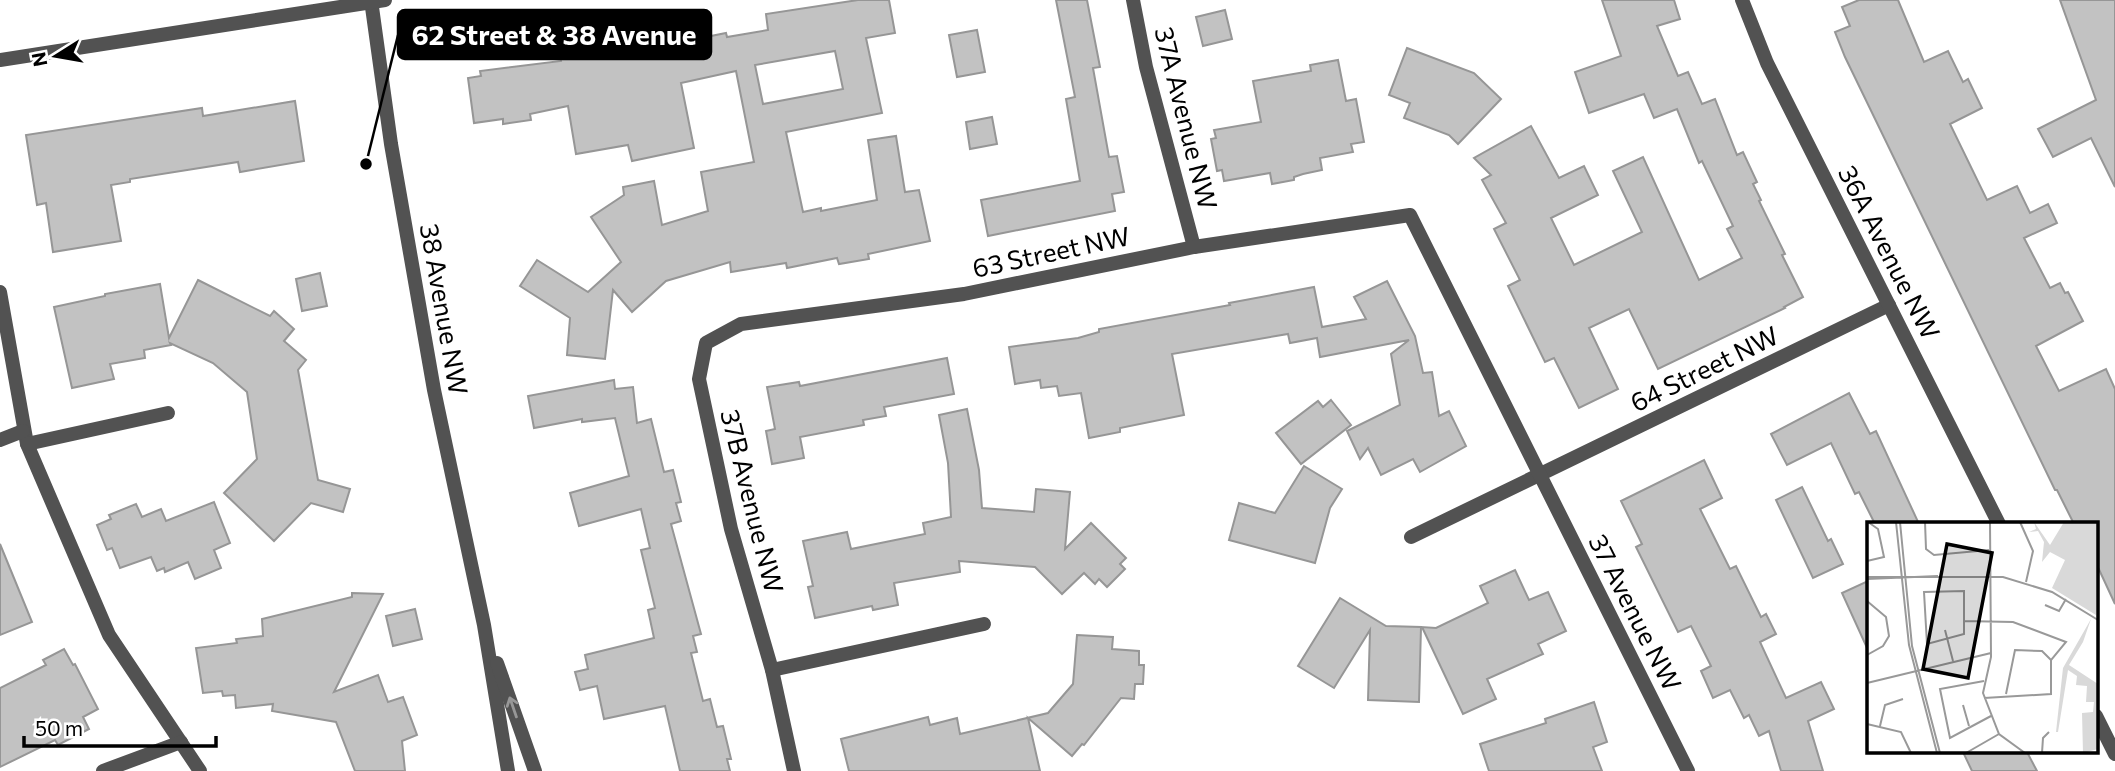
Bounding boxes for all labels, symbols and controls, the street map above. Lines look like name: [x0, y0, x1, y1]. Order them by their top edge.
callout: 62 Street & 38 Avenue: [398, 10, 711, 59]
text: 62 Street & 38 Avenue: [411, 17, 697, 51]
north arrow: [21, 21, 91, 91]
street label: 37A Avenue NW: [1149, 24, 1225, 212]
text: N: [26, 50, 51, 69]
street label: 36A Avenue NW: [1833, 160, 1947, 344]
street label: 63 Street NW: [969, 219, 1133, 283]
street label: 38 Avenue NW: [415, 221, 475, 397]
street label: 64 Street NW: [1625, 319, 1783, 417]
street label: 37B Avenue NW: [715, 406, 791, 596]
inset map: [1867, 522, 2098, 754]
street label: 37 Avenue NW: [1583, 529, 1689, 695]
one-way arrow: [505, 696, 518, 718]
scale bar: [24, 704, 217, 748]
text: 50 m: [35, 715, 83, 740]

